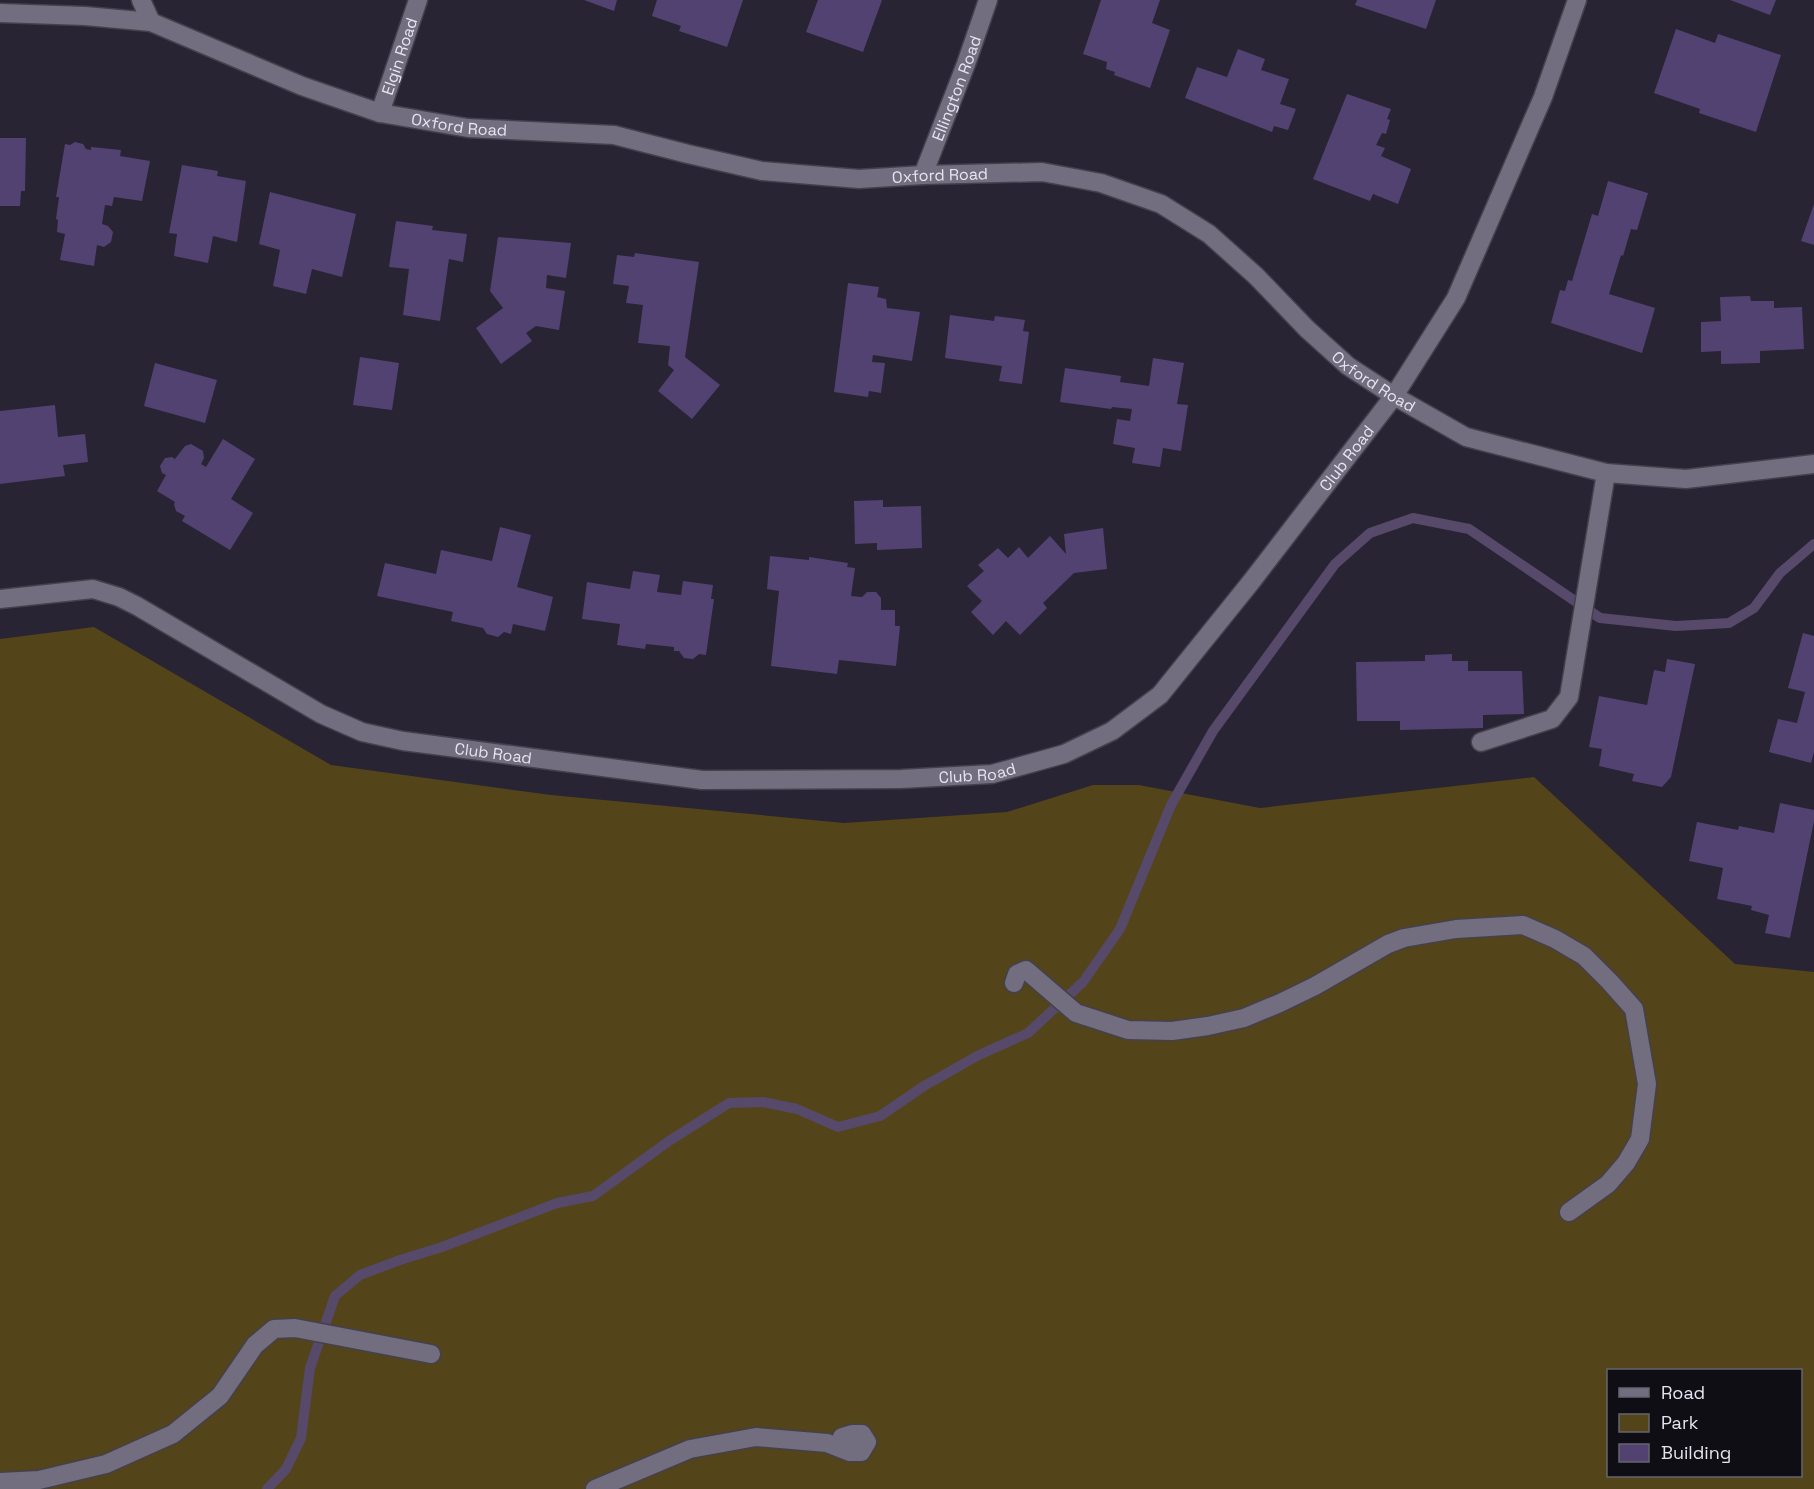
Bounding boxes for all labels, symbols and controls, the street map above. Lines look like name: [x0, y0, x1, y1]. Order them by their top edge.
street label: Elgin Road: [377, 15, 422, 98]
street label: Ellington Road: [927, 33, 986, 144]
street label: Oxford Road: [410, 109, 507, 141]
street label: Oxford Road: [891, 163, 988, 188]
street label: Oxford Road: [1327, 346, 1419, 417]
street label: Club Road: [1315, 421, 1379, 496]
street label: Club Road: [453, 738, 533, 769]
street label: Club Road: [938, 758, 1018, 788]
legend: [1607, 1369, 1802, 1477]
text: Road: [1661, 1381, 1705, 1404]
text: Park: [1661, 1411, 1699, 1434]
text: Building: [1661, 1441, 1731, 1464]

